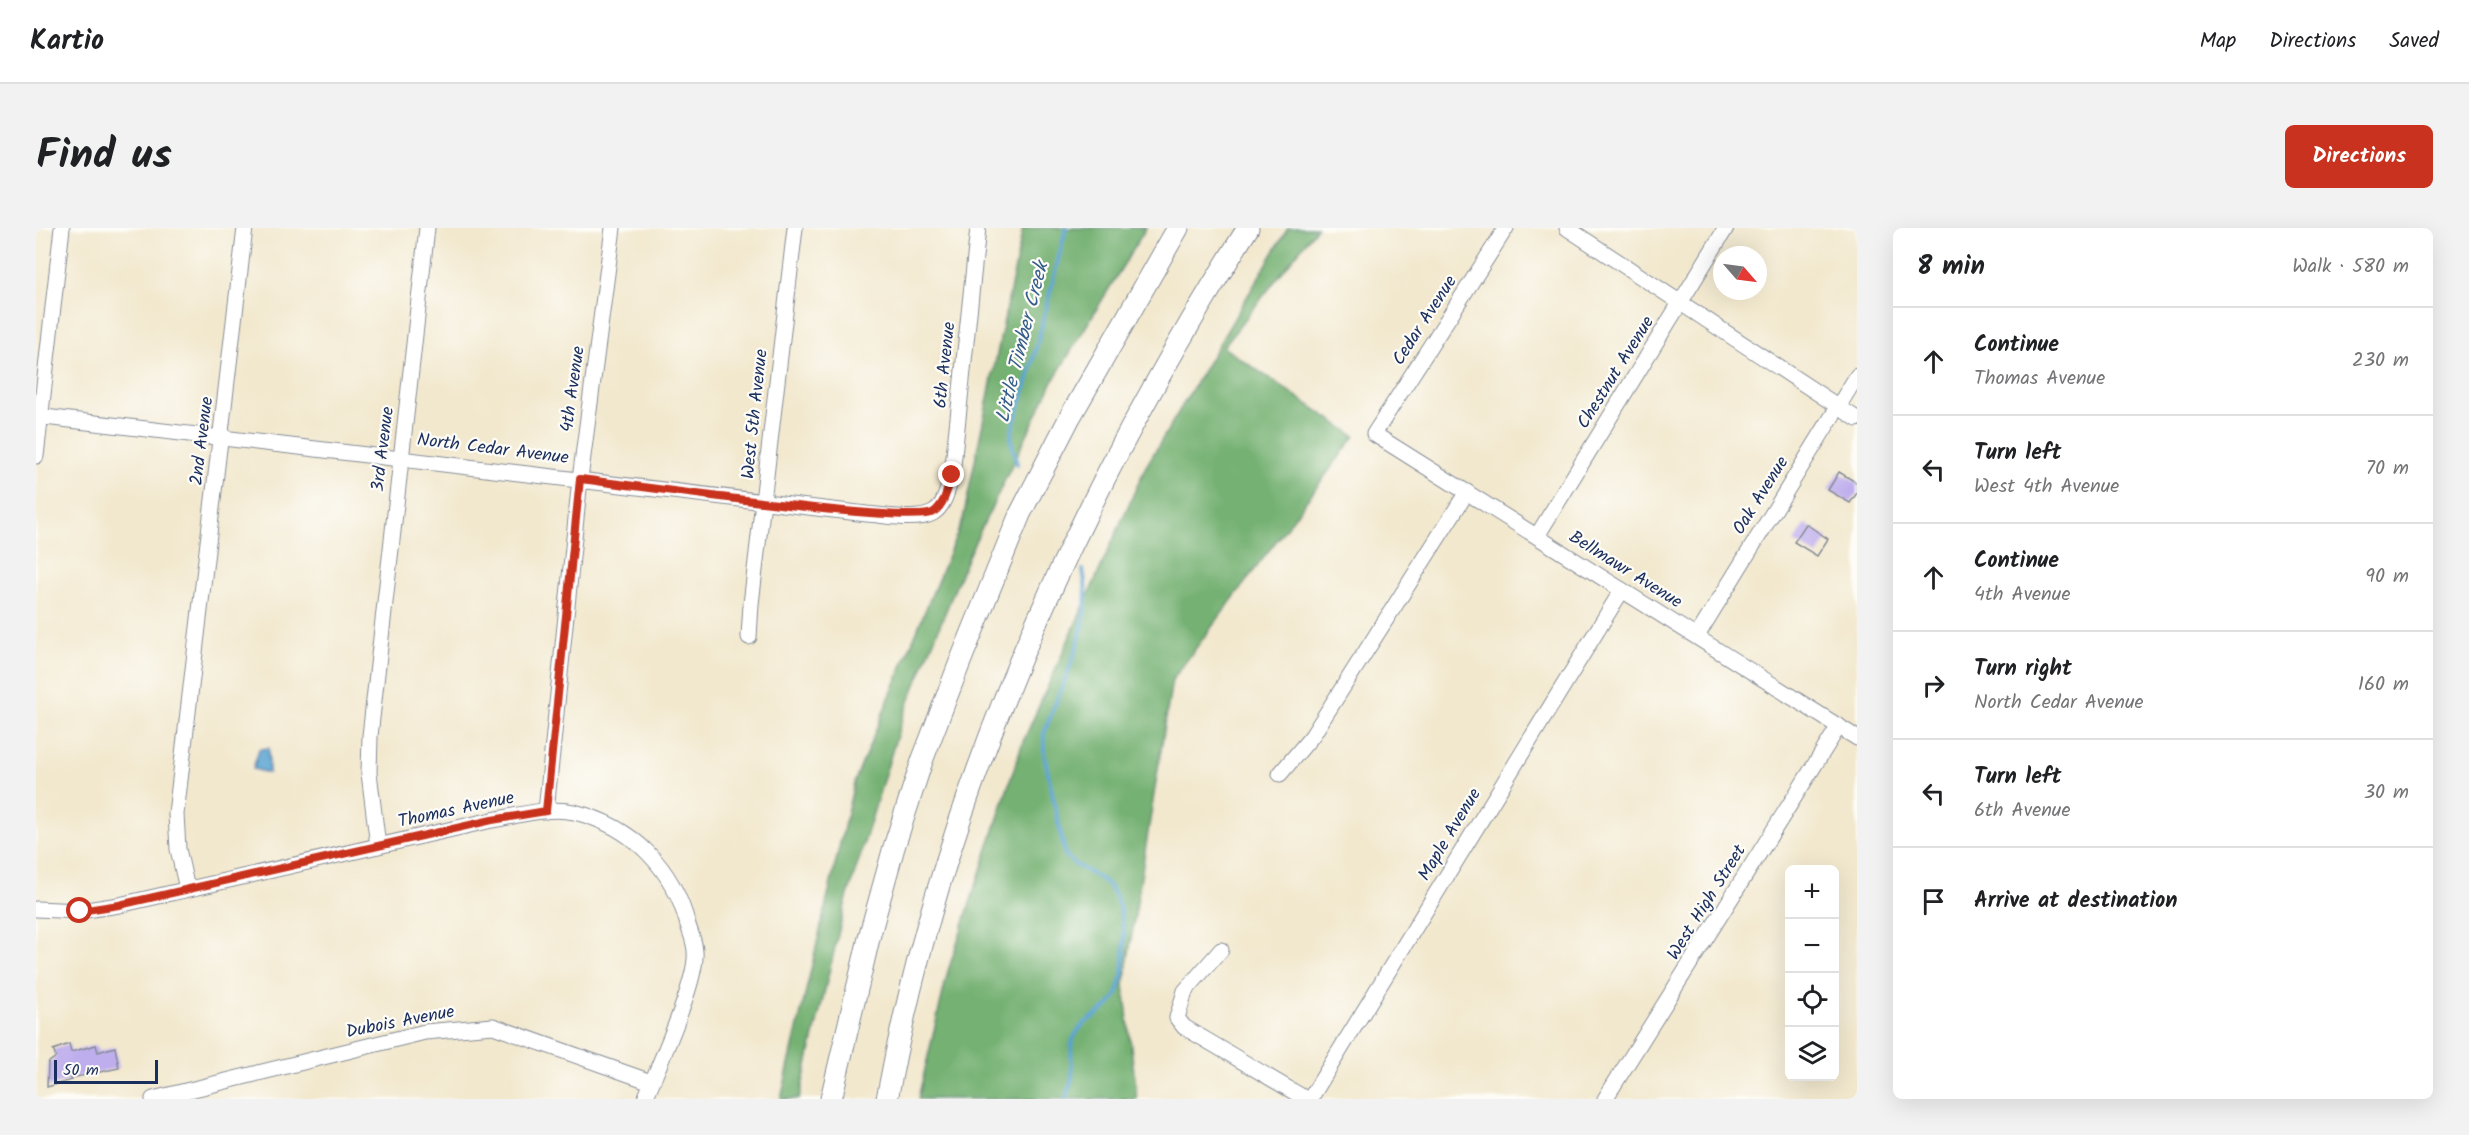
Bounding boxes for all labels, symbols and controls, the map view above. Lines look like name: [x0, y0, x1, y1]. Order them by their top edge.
text: Kartio: [30, 19, 104, 64]
text: Map: [2200, 25, 2236, 58]
text: Directions: [2269, 25, 2356, 58]
text: Saved: [2389, 25, 2439, 58]
text: Find us: [36, 123, 172, 190]
button: Directions: [2285, 125, 2433, 188]
north arrow: [1713, 246, 1767, 300]
text: 8 min: [1917, 246, 1985, 288]
text: Walk · 580 m: [2292, 251, 2409, 283]
water label: Little Timber Creek: [988, 256, 1059, 426]
street label: Cedar Avenue: [1385, 270, 1465, 372]
street label: Chestnut Avenue: [1570, 311, 1663, 435]
street label: 6th Avenue: [927, 320, 964, 410]
text: Continue: [1974, 328, 2059, 363]
street label: 4th Avenue: [553, 344, 594, 434]
icon: ahead: [1917, 345, 1950, 378]
text: 230 m: [2352, 345, 2409, 377]
street label: West 5th Avenue: [734, 348, 777, 481]
text: Thomas Avenue: [1974, 363, 2105, 395]
street label: 2nd Avenue: [183, 395, 222, 487]
street label: 3rd Avenue: [364, 405, 403, 493]
street label: North Cedar Avenue: [415, 426, 570, 473]
text: Turn left: [1974, 436, 2061, 471]
street label: Oak Avenue: [1726, 451, 1797, 541]
icon: left: [1917, 453, 1950, 486]
text: 70 m: [2366, 453, 2409, 485]
route end: [938, 461, 964, 487]
text: West 4th Avenue: [1974, 471, 2119, 503]
street label: Bellmawr Avenue: [1563, 524, 1688, 617]
text: Continue: [1974, 544, 2059, 579]
icon: ahead: [1917, 561, 1950, 594]
text: 90 m: [2365, 561, 2409, 593]
text: 4th Avenue: [1974, 579, 2070, 611]
text: Turn right: [1974, 652, 2072, 687]
icon: right: [1917, 669, 1950, 702]
text: 160 m: [2358, 669, 2409, 701]
text: North Cedar Avenue: [1974, 687, 2144, 719]
text: Turn left: [1974, 760, 2061, 795]
icon: left: [1917, 777, 1950, 810]
text: 30 m: [2364, 777, 2409, 809]
street label: Maple Avenue: [1411, 783, 1489, 887]
street label: Thomas Avenue: [396, 784, 517, 837]
text: 6th Avenue: [1974, 795, 2070, 827]
street label: West High Street: [1660, 839, 1755, 966]
map controls: [1785, 865, 1839, 1081]
button: +: [1785, 865, 1839, 919]
text: Arrive at destination: [1974, 884, 2177, 919]
icon: arrive: [1917, 885, 1950, 918]
route start: [66, 897, 92, 923]
button: −: [1785, 919, 1839, 973]
button: locate: [1785, 973, 1839, 1027]
street label: Dubois Avenue: [344, 998, 457, 1047]
button: layers: [1785, 1027, 1839, 1081]
scale bar: [54, 1057, 158, 1084]
text: 50 m: [63, 1058, 99, 1083]

